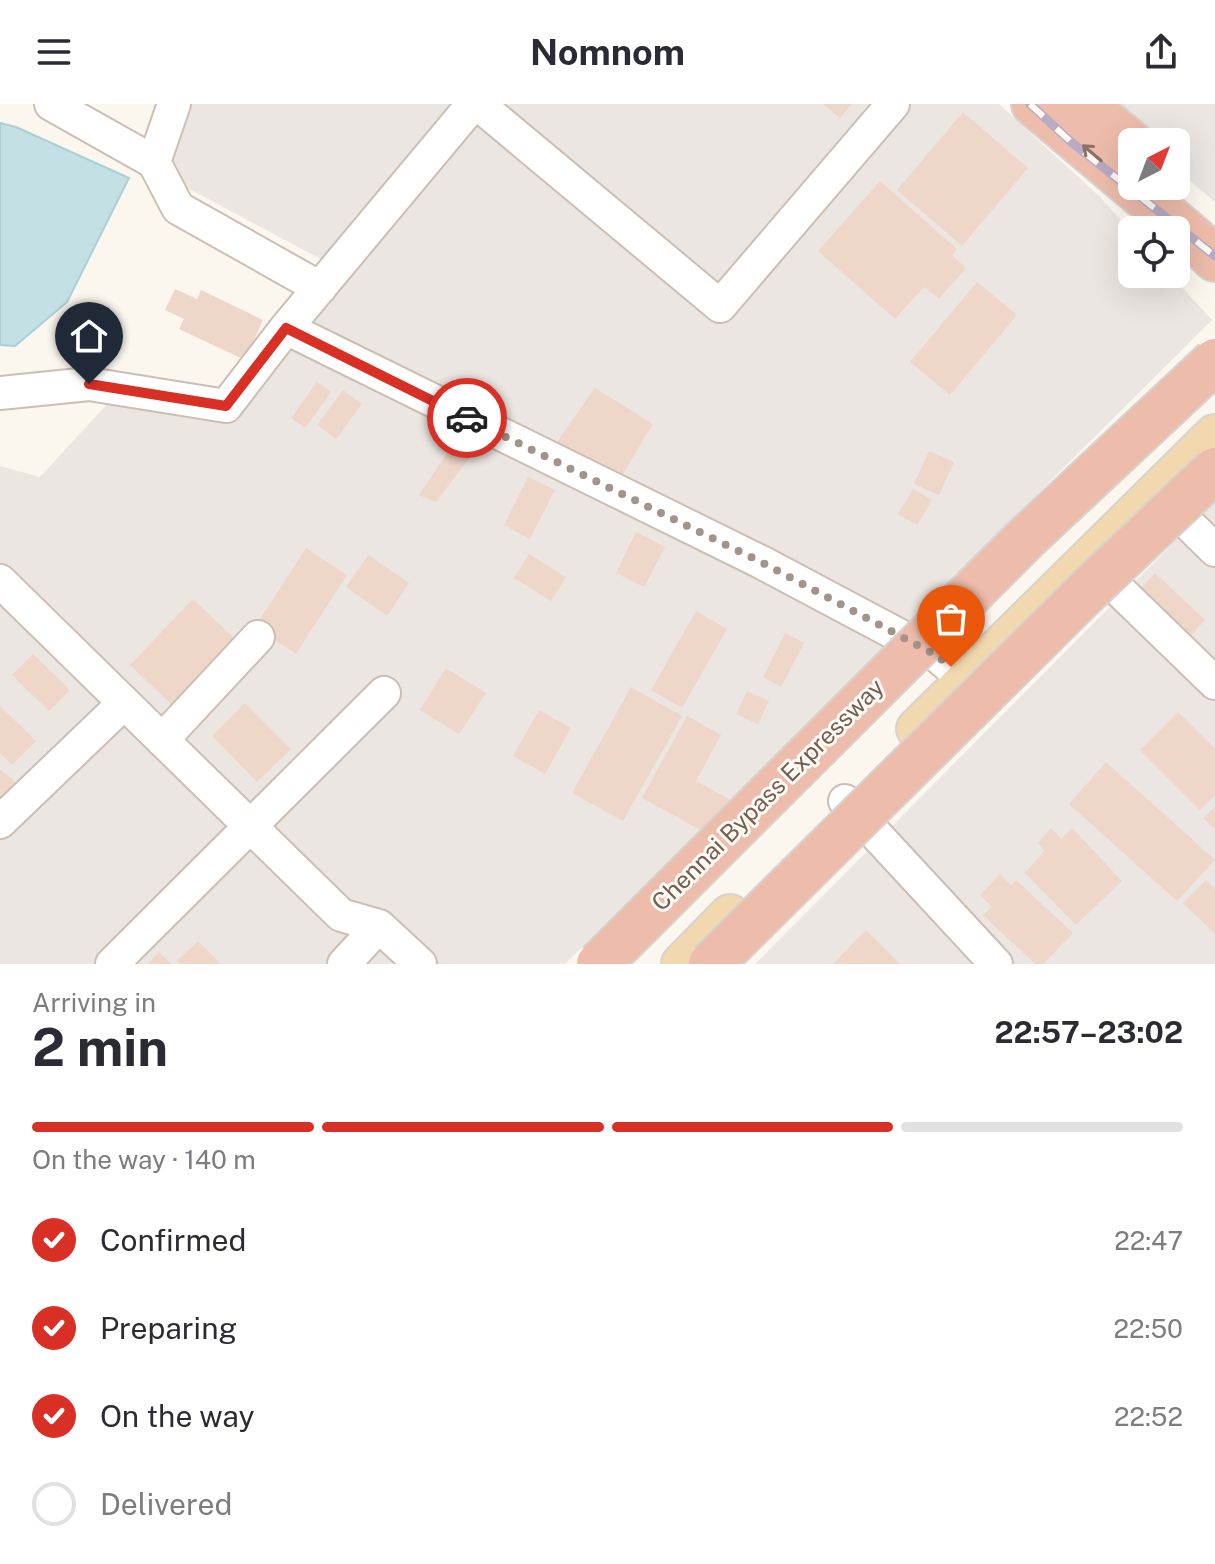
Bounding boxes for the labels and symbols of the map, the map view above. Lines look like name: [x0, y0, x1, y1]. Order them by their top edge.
north arrow: [1118, 128, 1190, 200]
one-way arrow: [1083, 144, 1103, 162]
pin: [55, 302, 123, 384]
courier: [427, 378, 507, 458]
pin: [917, 585, 985, 667]
street label: Chennai Bypass Expressway: [646, 672, 889, 916]

